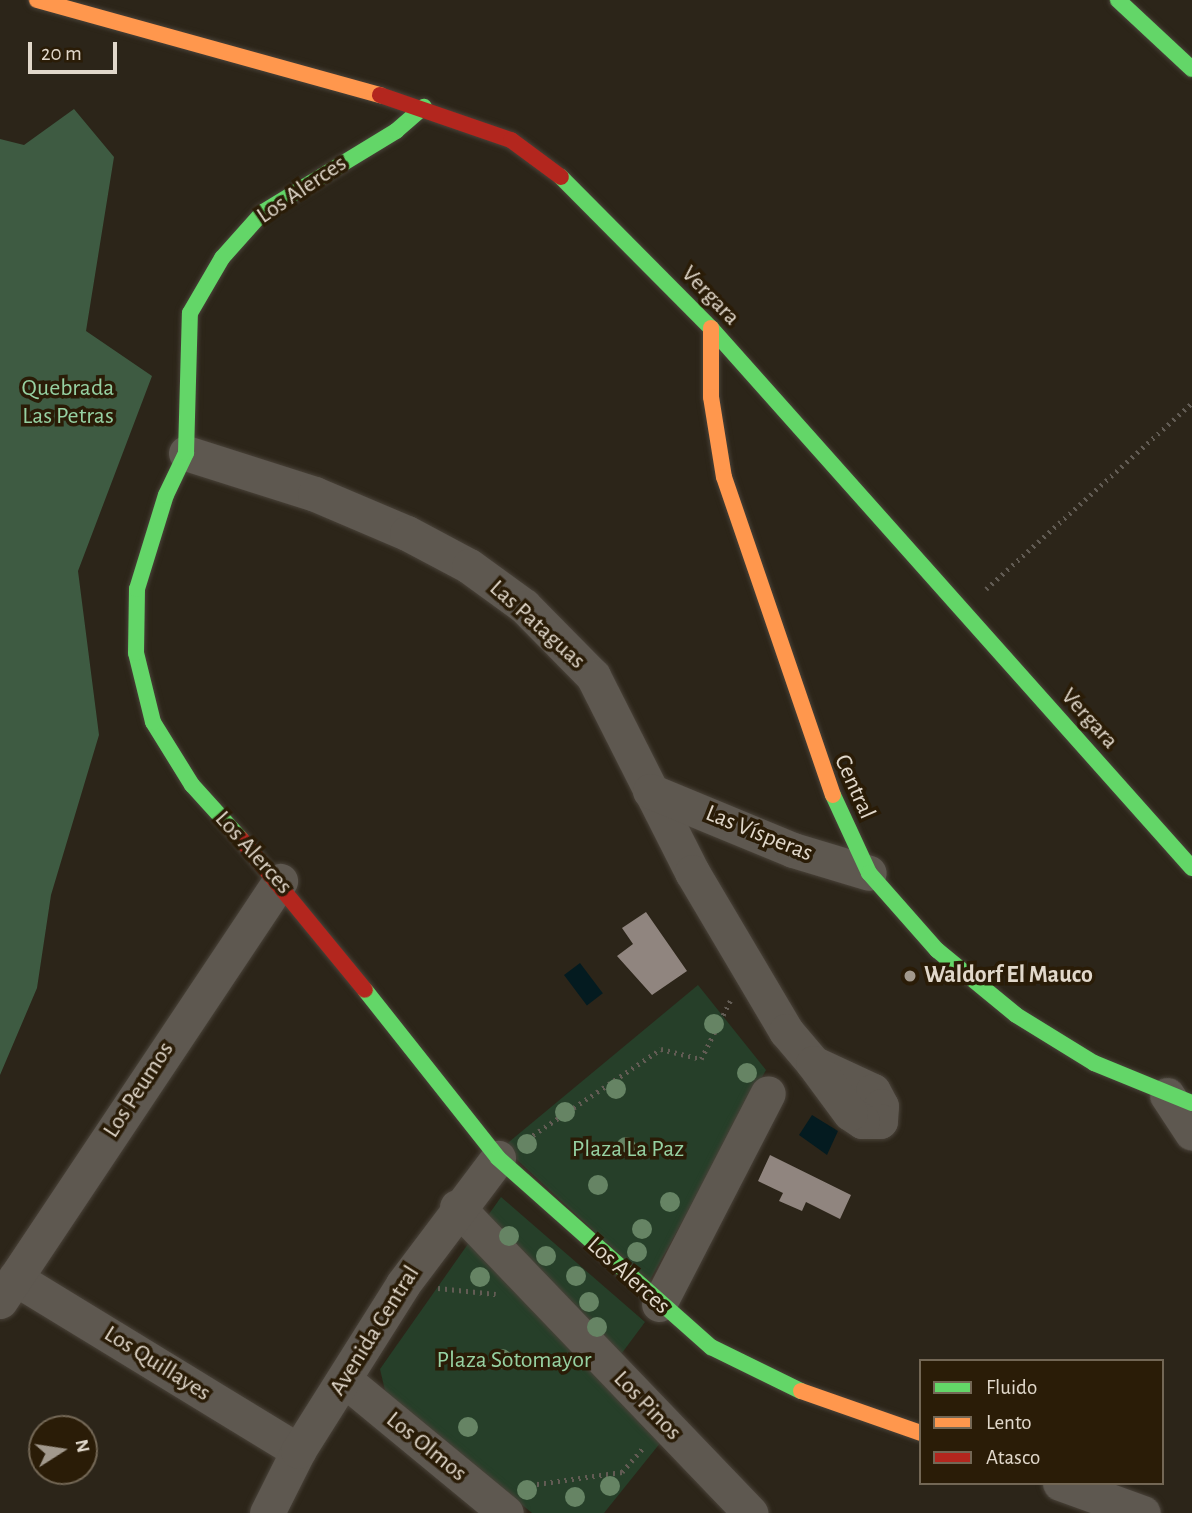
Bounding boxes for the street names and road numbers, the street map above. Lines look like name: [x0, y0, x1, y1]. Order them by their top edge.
street label: Los Alerces: [252, 150, 352, 230]
street label: Vergara: [675, 260, 745, 332]
street label: Las Pataguas: [483, 574, 591, 676]
street label: Vergara: [1054, 683, 1124, 755]
street label: Central: [827, 750, 881, 824]
street label: Las Vísperas: [701, 800, 817, 868]
street label: Los Alerces: [208, 805, 298, 901]
street label: Los Peumos: [97, 1037, 181, 1143]
street label: Los Alerces: [580, 1231, 676, 1321]
street label: Avenida Central: [324, 1261, 426, 1401]
street label: Los Quillayes: [98, 1320, 216, 1408]
street label: Los Pinos: [607, 1365, 687, 1447]
street label: Los Olmos: [380, 1406, 472, 1488]

